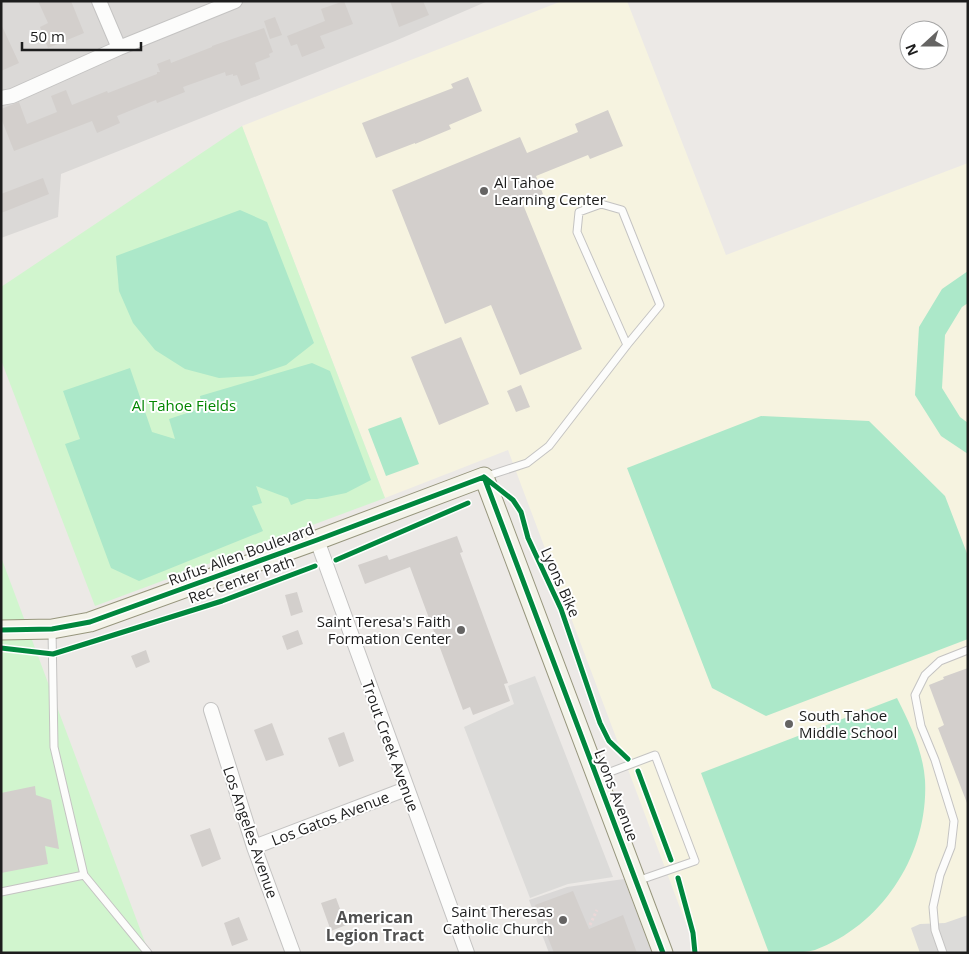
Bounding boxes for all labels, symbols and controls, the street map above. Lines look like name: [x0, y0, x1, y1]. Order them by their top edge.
scale bar: [22, 20, 141, 52]
north arrow: [899, 20, 949, 70]
text: 50 m: [30, 26, 65, 46]
text: N: [900, 41, 922, 59]
place label: Al Tahoe Learning Center: [494, 172, 606, 209]
marker: Al Tahoe Learning Center: [478, 185, 490, 197]
park label: Al Tahoe Fields: [132, 395, 236, 415]
street label: Rufus Allen Boulevard: [165, 518, 317, 590]
street label: Lyons Bike: [537, 544, 585, 620]
street label: Rec Center Path: [185, 551, 297, 607]
place label: Saint Teresa's Faith Formation Center: [317, 611, 451, 648]
marker: Saint Teresa's Faith Formation Center: [455, 624, 467, 636]
street label: Trout Creek Avenue: [358, 678, 424, 814]
place label: South Tahoe Middle School: [799, 705, 897, 742]
marker: South Tahoe Middle School: [783, 718, 795, 730]
street label: Lyons Avenue: [590, 746, 644, 844]
street label: Los Angeles Avenue: [219, 763, 283, 901]
street label: Los Gatos Avenue: [268, 786, 392, 850]
place label: Saint Theresas Catholic Church: [443, 901, 553, 938]
district label: American Legion Tract: [326, 906, 424, 946]
marker: Saint Theresas Catholic Church: [557, 914, 569, 926]

